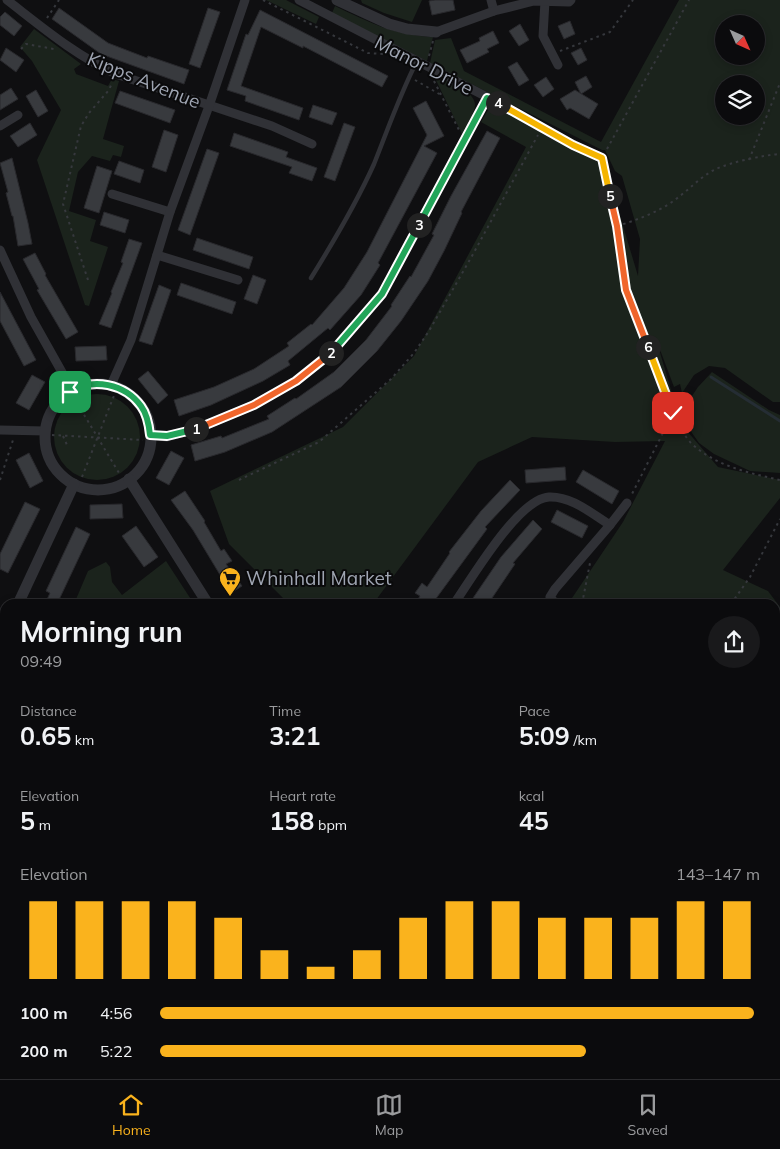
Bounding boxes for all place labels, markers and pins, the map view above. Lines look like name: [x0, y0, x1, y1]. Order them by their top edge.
pin: 4: [486, 90, 510, 116]
pin: 5: [598, 184, 622, 208]
pin: 3: [406, 212, 432, 238]
pin: 6: [636, 334, 660, 360]
pin: 2: [318, 340, 344, 366]
pin: [49, 371, 91, 413]
pin: [652, 392, 694, 434]
pin: 1: [184, 416, 208, 442]
supermarket icon: Whinhall Market: [218, 566, 242, 597]
place label: Whinhall Market: [246, 566, 392, 590]

